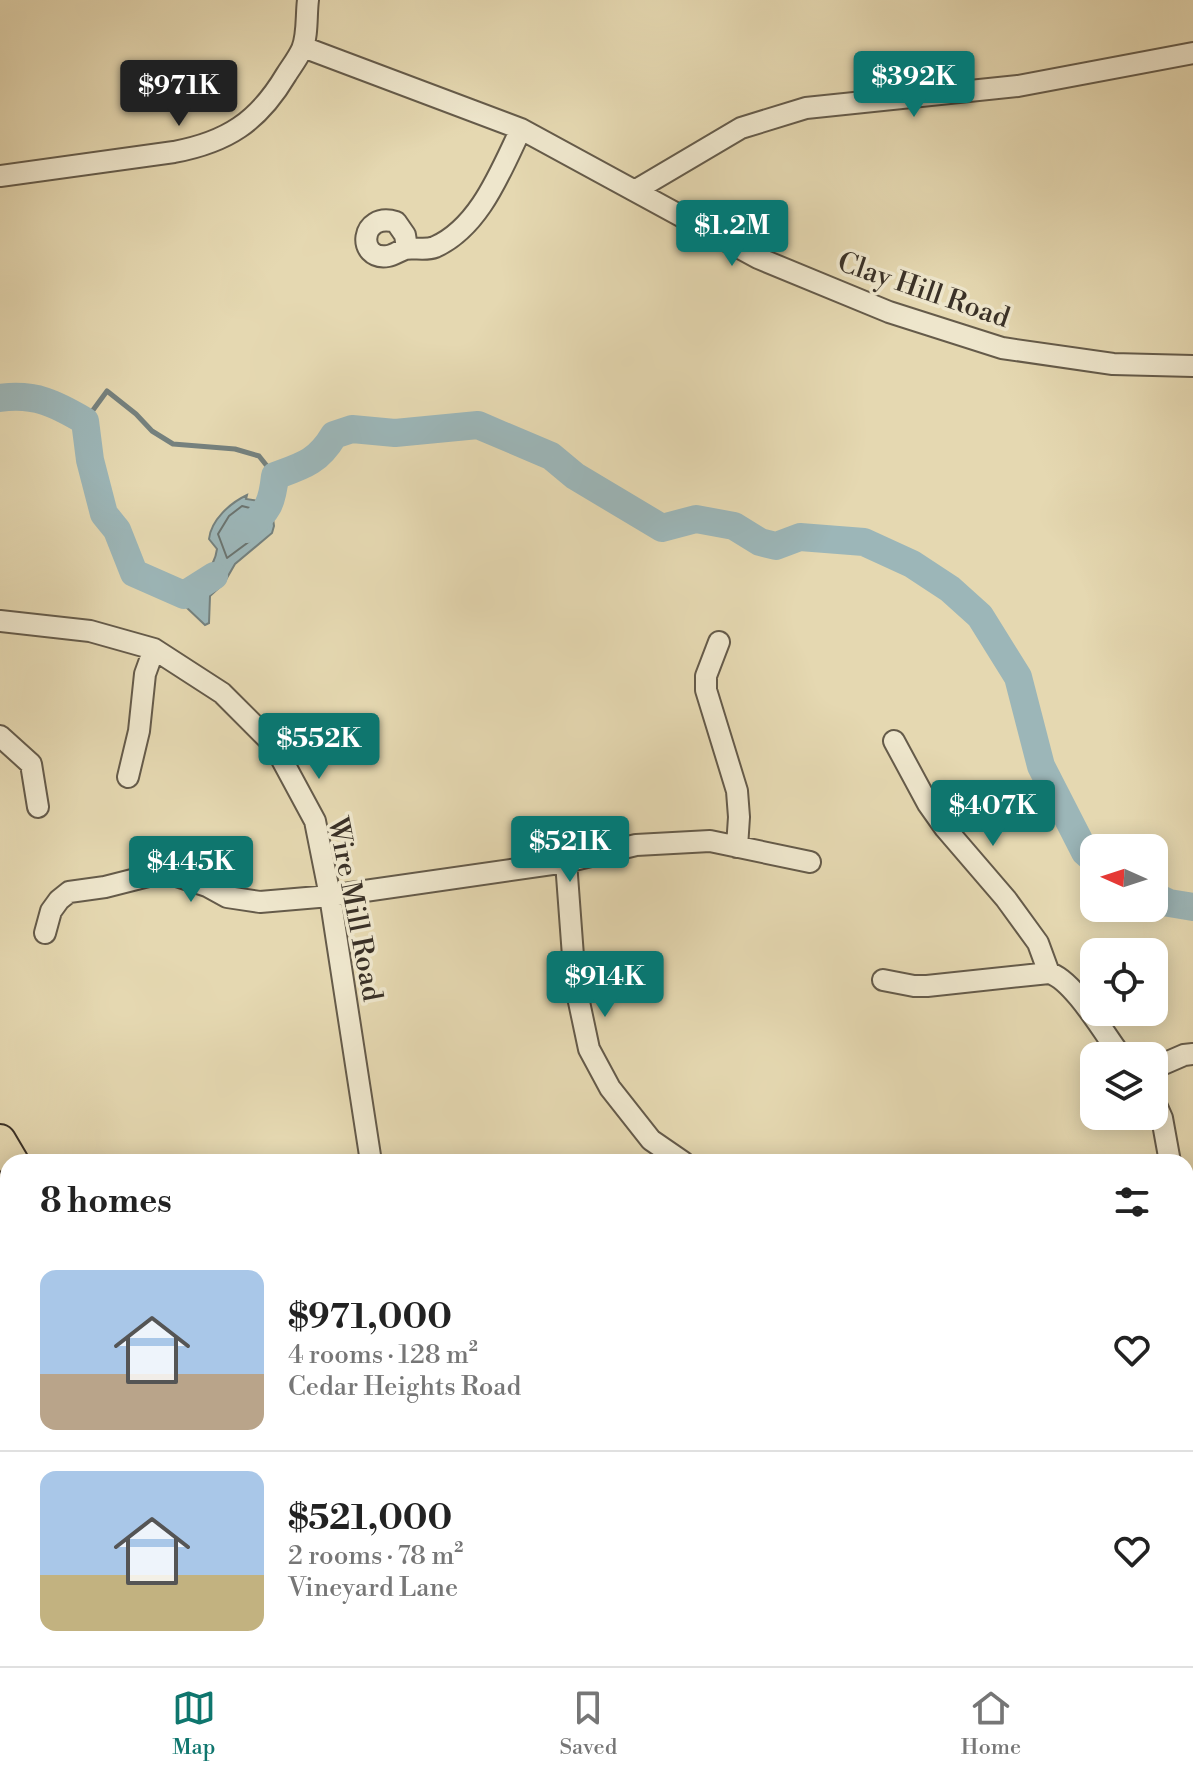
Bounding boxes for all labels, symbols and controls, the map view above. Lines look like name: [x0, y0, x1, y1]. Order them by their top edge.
pin: $392K: [858, 51, 970, 119]
pin: $971K: [123, 60, 235, 128]
text: $392K: [872, 61, 956, 93]
text: $971K: [138, 70, 220, 102]
pin: $1.2M: [676, 200, 788, 268]
text: $1.2M: [694, 210, 770, 242]
street label: Clay Hill Road: [833, 245, 1014, 336]
pin: $552K: [263, 713, 375, 781]
text: $552K: [276, 723, 362, 755]
pin: $407K: [937, 780, 1049, 848]
text: $407K: [949, 790, 1037, 822]
street label: Wire Mill Road: [319, 813, 390, 1004]
pin: $521K: [514, 816, 626, 884]
text: $521K: [529, 826, 611, 858]
north arrow: [1080, 834, 1168, 922]
map controls: [1080, 834, 1168, 1130]
pin: $445K: [135, 836, 247, 904]
text: $445K: [147, 846, 235, 878]
button: locate: [1080, 938, 1168, 1026]
pin: $914K: [549, 951, 661, 1019]
text: $914K: [565, 961, 645, 993]
button: layers: [1080, 1042, 1168, 1130]
icon: filters: [1110, 1180, 1154, 1224]
text: 8 homes: [40, 1181, 172, 1223]
text: $971,000: [288, 1297, 452, 1339]
icon: home: [104, 1302, 200, 1398]
icon: heart: [1110, 1328, 1154, 1372]
text: 4 rooms · 128 m²: [288, 1339, 478, 1371]
text: Cedar Heights Road: [288, 1371, 521, 1403]
text: $521,000: [288, 1498, 452, 1540]
icon: home: [104, 1503, 200, 1599]
icon: heart: [1110, 1529, 1154, 1573]
text: 2 rooms · 78 m²: [288, 1540, 463, 1572]
text: Vineyard Lane: [288, 1572, 458, 1604]
tab: Map: [172, 1686, 216, 1761]
tab: Saved: [559, 1686, 617, 1761]
tab: Home: [961, 1686, 1021, 1761]

